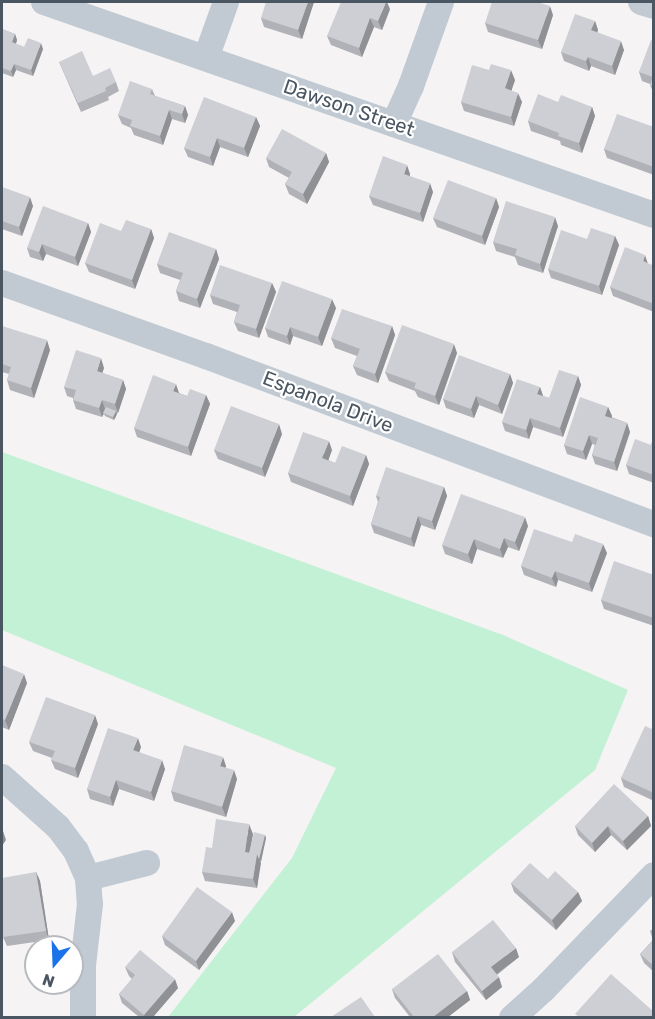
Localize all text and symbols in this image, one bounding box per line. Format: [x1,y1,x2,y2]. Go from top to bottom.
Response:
street label: Dawson Street [280,74,418,142]
street label: Espanola Drive [259,366,397,438]
north arrow [24,935,84,995]
text: N [40,970,57,991]

